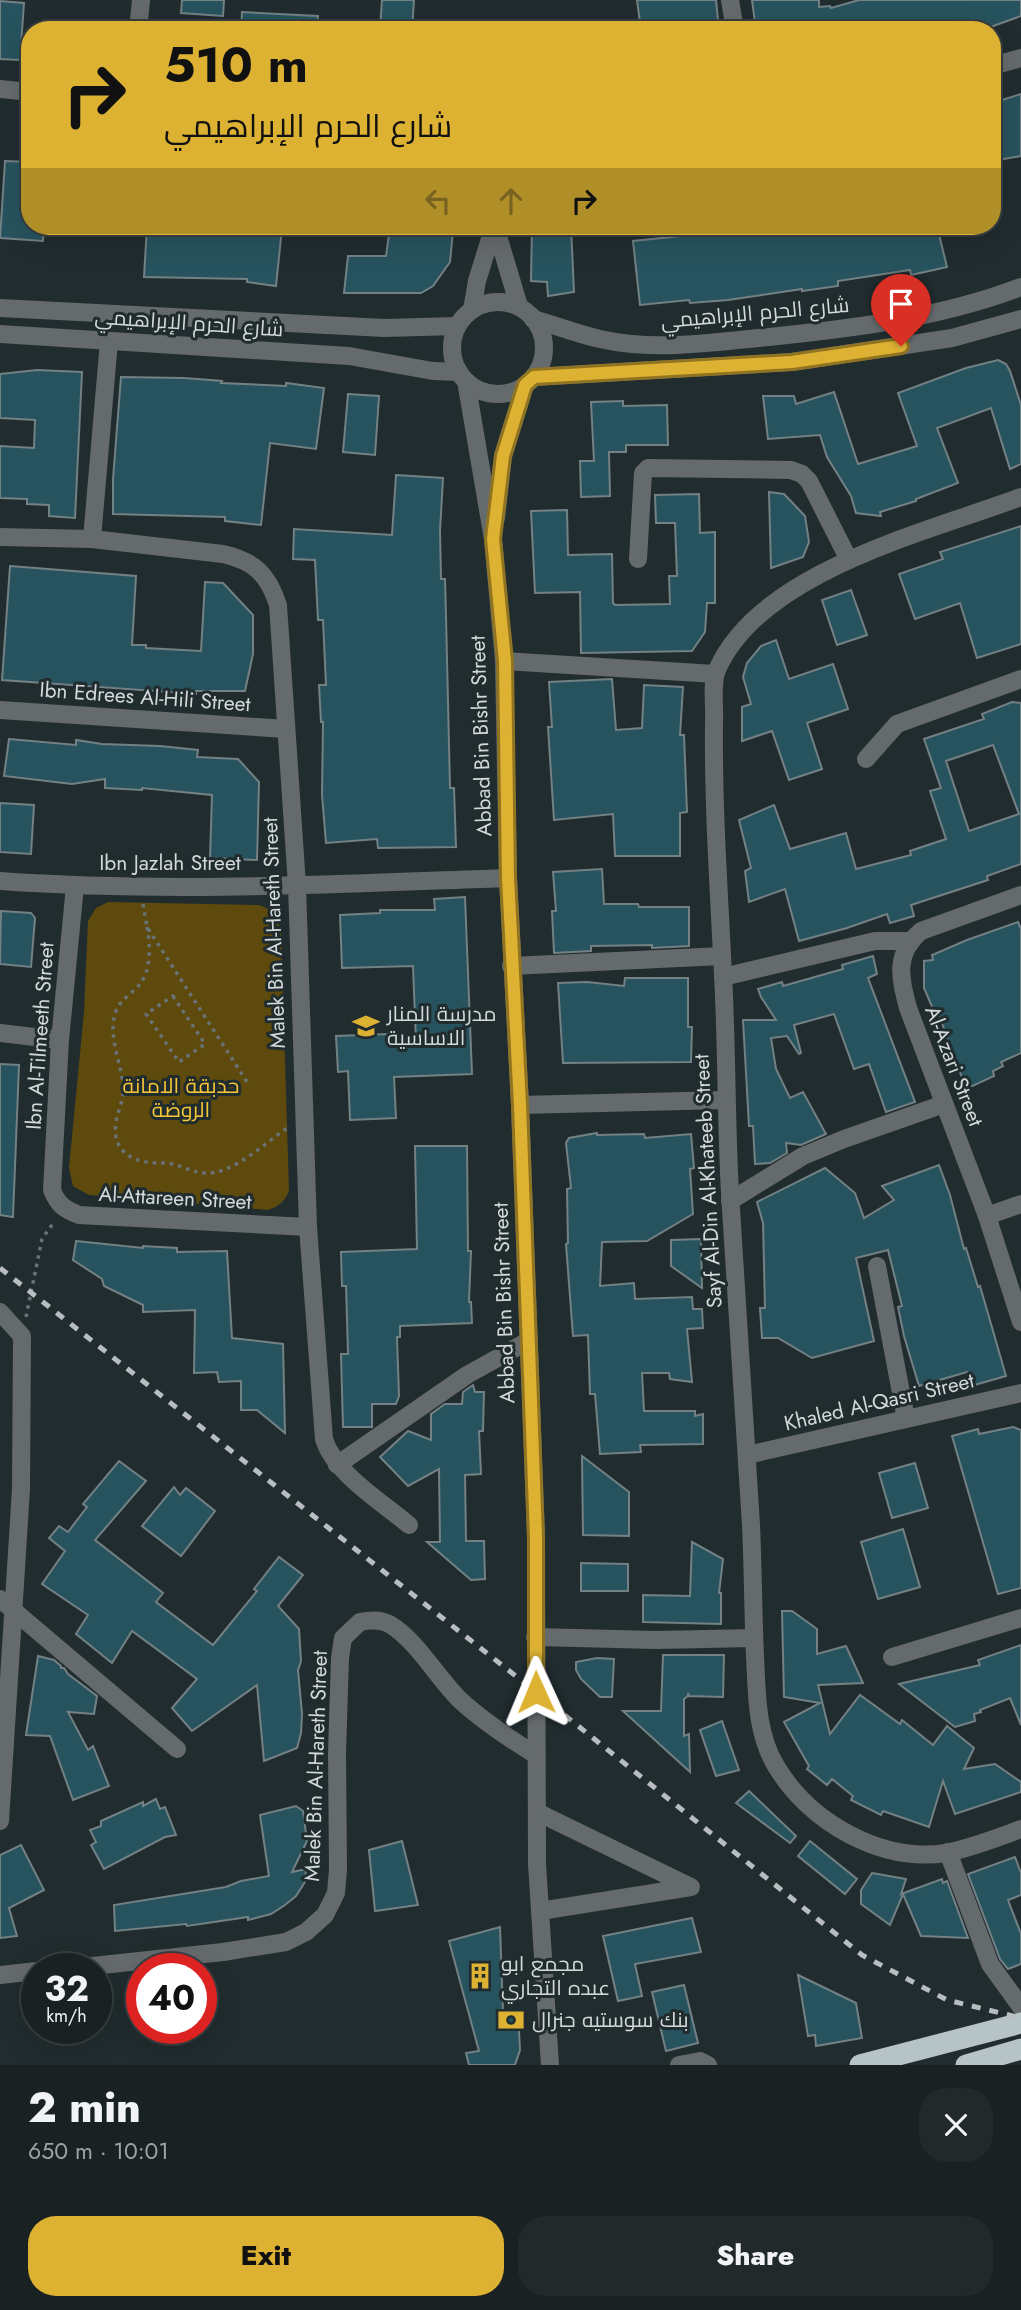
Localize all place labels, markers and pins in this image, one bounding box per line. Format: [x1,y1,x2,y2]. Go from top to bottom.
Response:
pin [871,274,931,346]
place label: مدرسة المنار الاساسية [386,999,497,1053]
school or university icon: مدرسة المنار الاساسية [351,1011,381,1041]
place label: مجمع ابو عبده التجاري [501,1949,610,2004]
building icon: مجمع ابو عبده التجاري [465,1961,495,1991]
bank icon: بنك سوستيه جنرال [496,2005,526,2035]
place label: بنك سوستيه جنرال [532,2005,689,2035]

